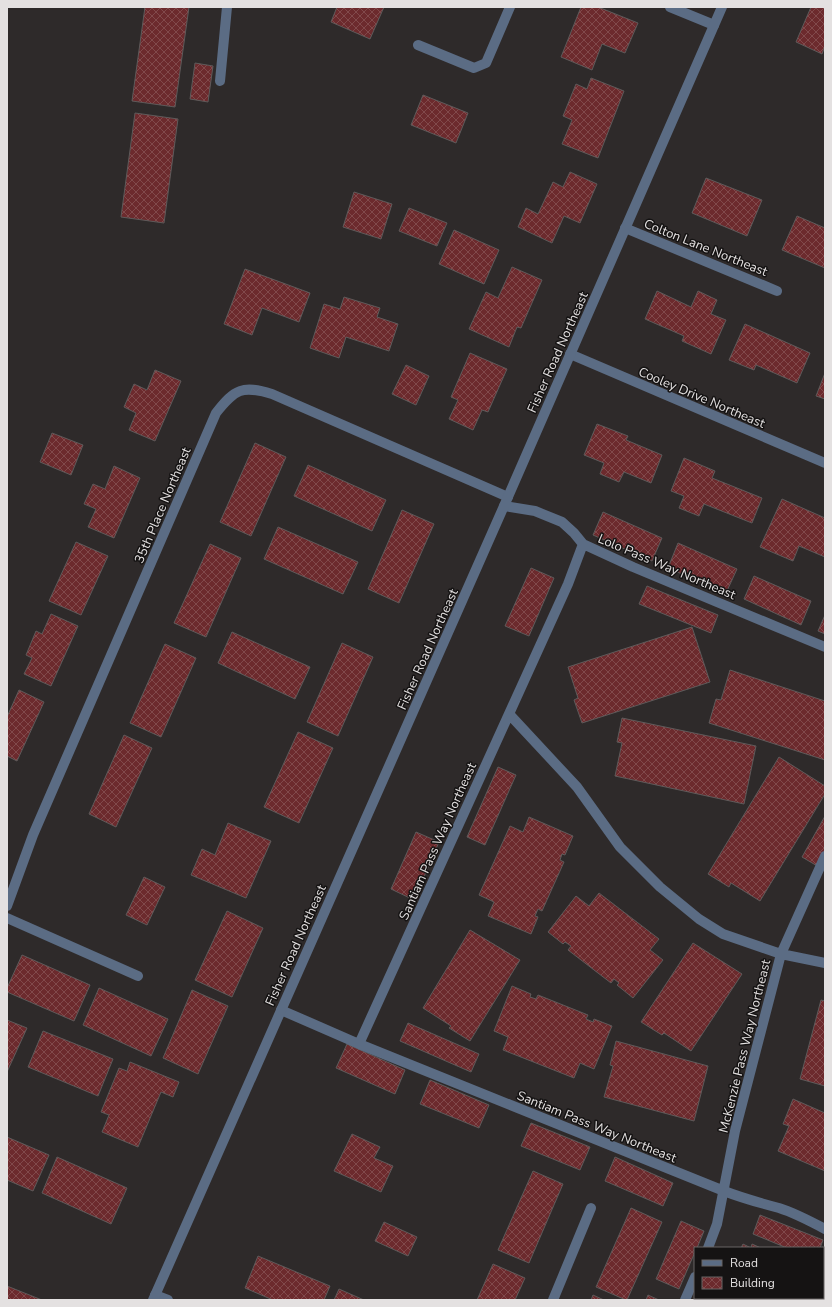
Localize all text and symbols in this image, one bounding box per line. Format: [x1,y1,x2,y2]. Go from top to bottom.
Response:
street label: Colton Lane Northeast [641,215,770,281]
street label: Fisher Road Northeast [523,289,593,416]
street label: Cooley Drive Northeast [636,363,768,433]
street label: 35th Place Northeast [130,444,196,566]
street label: Lolo Pass Way Northeast [595,530,739,604]
street label: Fisher Road Northeast [393,586,463,713]
street label: Santiam Pass Way Northeast [395,759,481,923]
street label: Fisher Road Northeast [261,882,331,1009]
street label: McKenzie Pass Way Northeast [715,957,775,1135]
street label: Santiam Pass Way Northeast [514,1087,679,1167]
legend [694,1247,824,1299]
text: Road [730,1255,758,1271]
text: Building [730,1275,775,1291]

